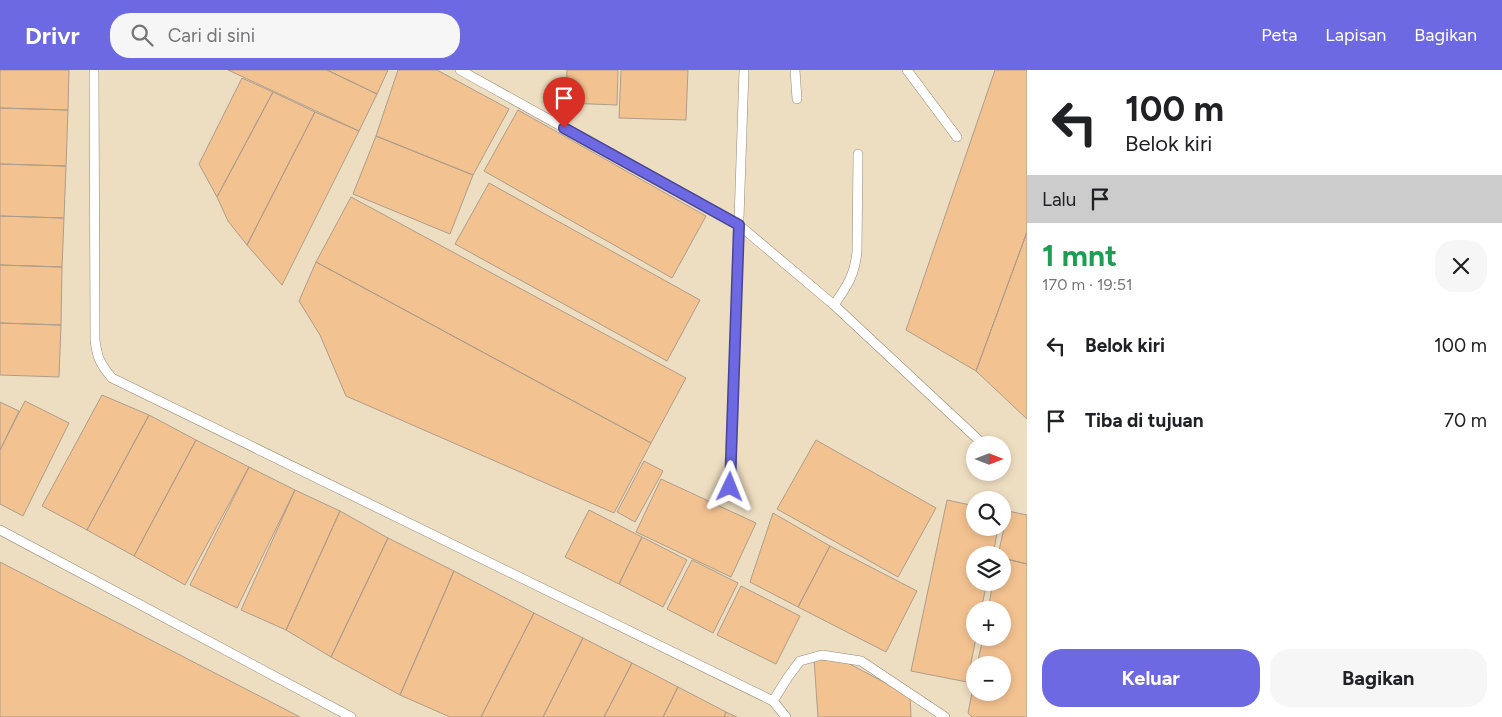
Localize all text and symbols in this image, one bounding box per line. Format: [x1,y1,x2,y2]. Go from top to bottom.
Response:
search box [110,13,460,58]
text: Drivr [25,21,80,50]
icon: search [128,21,156,49]
text: Cari di sini [168,24,255,47]
text: Peta [1261,24,1297,46]
text: Lapisan [1325,24,1386,46]
text: Bagikan [1414,24,1477,46]
pin [543,77,585,128]
icon: arrive [550,84,578,112]
text: 100 m [1125,88,1224,130]
icon: left [1042,90,1107,155]
text: Belok kiri [1125,130,1212,157]
icon: arrive [1086,185,1114,213]
text: Lalu [1042,188,1076,211]
text: 1 mnt [1042,237,1117,274]
button: close [1435,240,1487,292]
text: 170 m · 19:51 [1042,275,1133,294]
icon: left [1042,332,1070,360]
text: Belok kiri [1085,334,1165,357]
text: 100 m [1434,334,1487,357]
icon: arrive [1042,407,1070,435]
text: Tiba di tujuan [1085,409,1204,432]
text: 70 m [1444,409,1487,432]
north arrow [966,436,1011,481]
map controls [966,436,1011,701]
position arrow [703,460,755,512]
button: search [966,491,1011,536]
button: layers [966,546,1011,591]
button: + [966,601,1011,646]
button: Keluar [1042,649,1260,707]
button: Bagikan [1270,649,1487,707]
button: − [966,656,1011,701]

